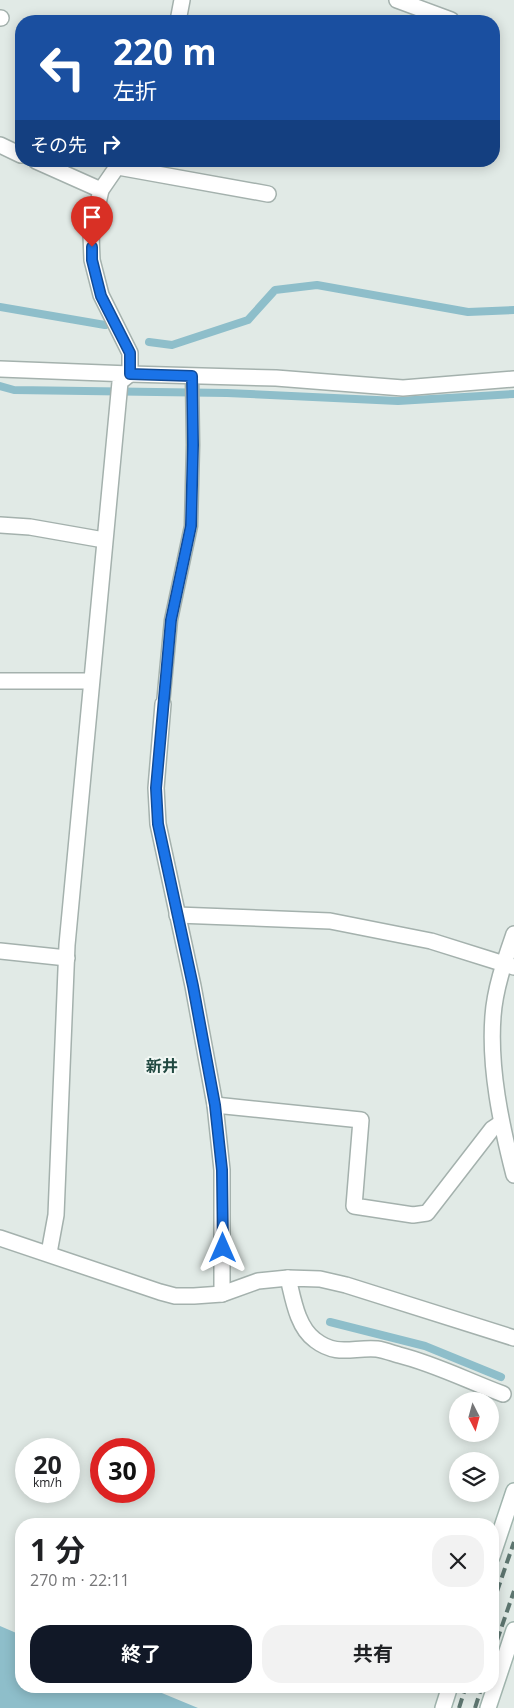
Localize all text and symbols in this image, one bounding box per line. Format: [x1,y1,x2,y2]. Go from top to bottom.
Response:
text: 220 m [113,28,217,75]
icon: left [30,35,95,100]
text: 左折 [113,75,157,105]
icon: right [97,130,125,158]
text: その先 [30,132,87,158]
pin [71,196,113,247]
icon: arrive [78,203,106,231]
district label: 新井 [146,1055,178,1077]
position arrow [196,1221,248,1273]
north arrow [449,1392,499,1442]
map controls [449,1392,499,1502]
speed limit sign: 30 [90,1438,155,1503]
text: 20 [33,1447,62,1481]
button: layers [449,1452,499,1502]
text: km/h [33,1474,62,1491]
text: 1 分 [30,1529,85,1570]
button: close [432,1535,484,1587]
text: 270 m · 22:11 [30,1569,130,1591]
button: 終了 [30,1625,252,1683]
button: 共有 [262,1625,484,1683]

